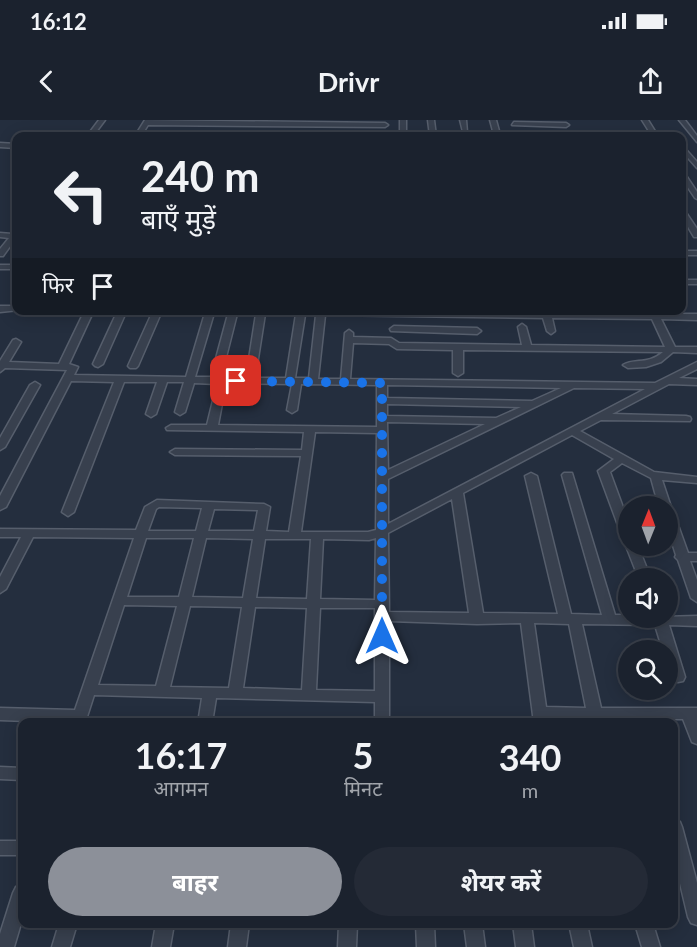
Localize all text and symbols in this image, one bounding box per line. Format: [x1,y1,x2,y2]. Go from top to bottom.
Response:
text: 16:12 [30,8,87,35]
icon: back [30,65,63,98]
text: Drivr [318,65,379,98]
icon: share [634,65,667,98]
text: 240 m [141,151,259,201]
icon: left [42,156,120,234]
text: बाएँ मुड़ें [141,202,216,235]
icon: arrive [86,270,119,303]
text: फिर [42,271,74,298]
pin [210,355,261,406]
icon: arrive [219,364,252,397]
north arrow [618,496,678,556]
map controls [618,496,678,700]
button: sound [618,568,678,628]
position arrow [350,604,414,668]
button: search [618,640,678,700]
text: 16:17 [135,733,227,777]
text: 5 [353,733,374,777]
text: 340 [499,735,561,779]
text: आगमन [154,776,208,800]
text: मिनट [344,776,382,800]
text: m [522,778,538,802]
button: बाहर [48,847,342,916]
button: शेयर करें [354,847,648,916]

